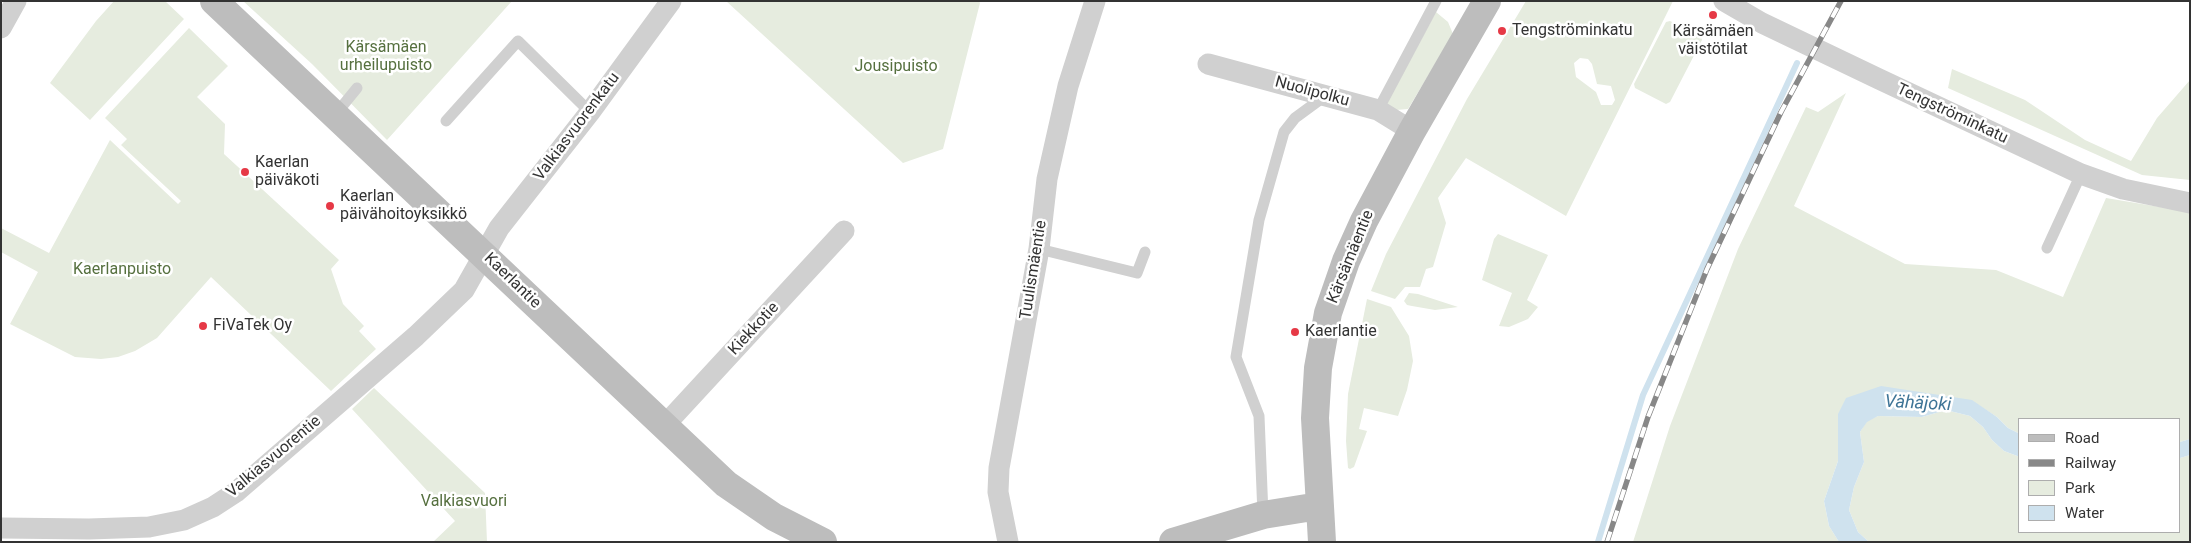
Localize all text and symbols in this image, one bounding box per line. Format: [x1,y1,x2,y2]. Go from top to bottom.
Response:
marker: Kärsämäen väistötilat [1707,9,1719,21]
place label: Tengströminkatu [1512,21,1633,41]
place label: Kärsämäen väistötilat [1672,22,1754,60]
marker: Tengströminkatu [1496,25,1508,37]
park label: Kärsämäen urheilupuisto [340,38,432,76]
park label: Jousipuisto [854,57,938,77]
street label: Valkiasvuorenkatu [530,69,624,185]
street label: Nuolipolku [1273,73,1351,111]
street label: Tengströminkatu [1893,80,2011,148]
place label: Kaerlan päiväkoti [255,153,319,191]
marker: Kaerlan päiväkoti [239,166,251,178]
place label: Kaerlan päivähoitoyksikkö [340,187,467,225]
marker: Kaerlan päivähoitoyksikkö [324,200,336,212]
street label: Kärsämäentie [1324,208,1378,306]
street label: Tuulismäentie [1017,219,1051,321]
street label: Kaerlantie [480,249,544,313]
park label: Kaerlanpuisto [73,260,171,280]
street label: Kiekkotie [725,299,783,359]
place label: FiVaTek Oy [213,316,292,336]
marker: FiVaTek Oy [197,320,209,332]
place label: Kaerlantie [1305,322,1377,342]
marker: Kaerlantie [1289,326,1301,338]
water label: Vähäjoki [1884,391,1952,417]
street label: Valkiasvuorentie [223,412,325,502]
legend [2018,418,2181,533]
text: Road [2065,429,2099,447]
text: Railway [2065,454,2116,472]
text: Park [2065,479,2095,497]
park label: Valkiasvuori [421,492,507,512]
text: Water [2065,504,2104,522]

